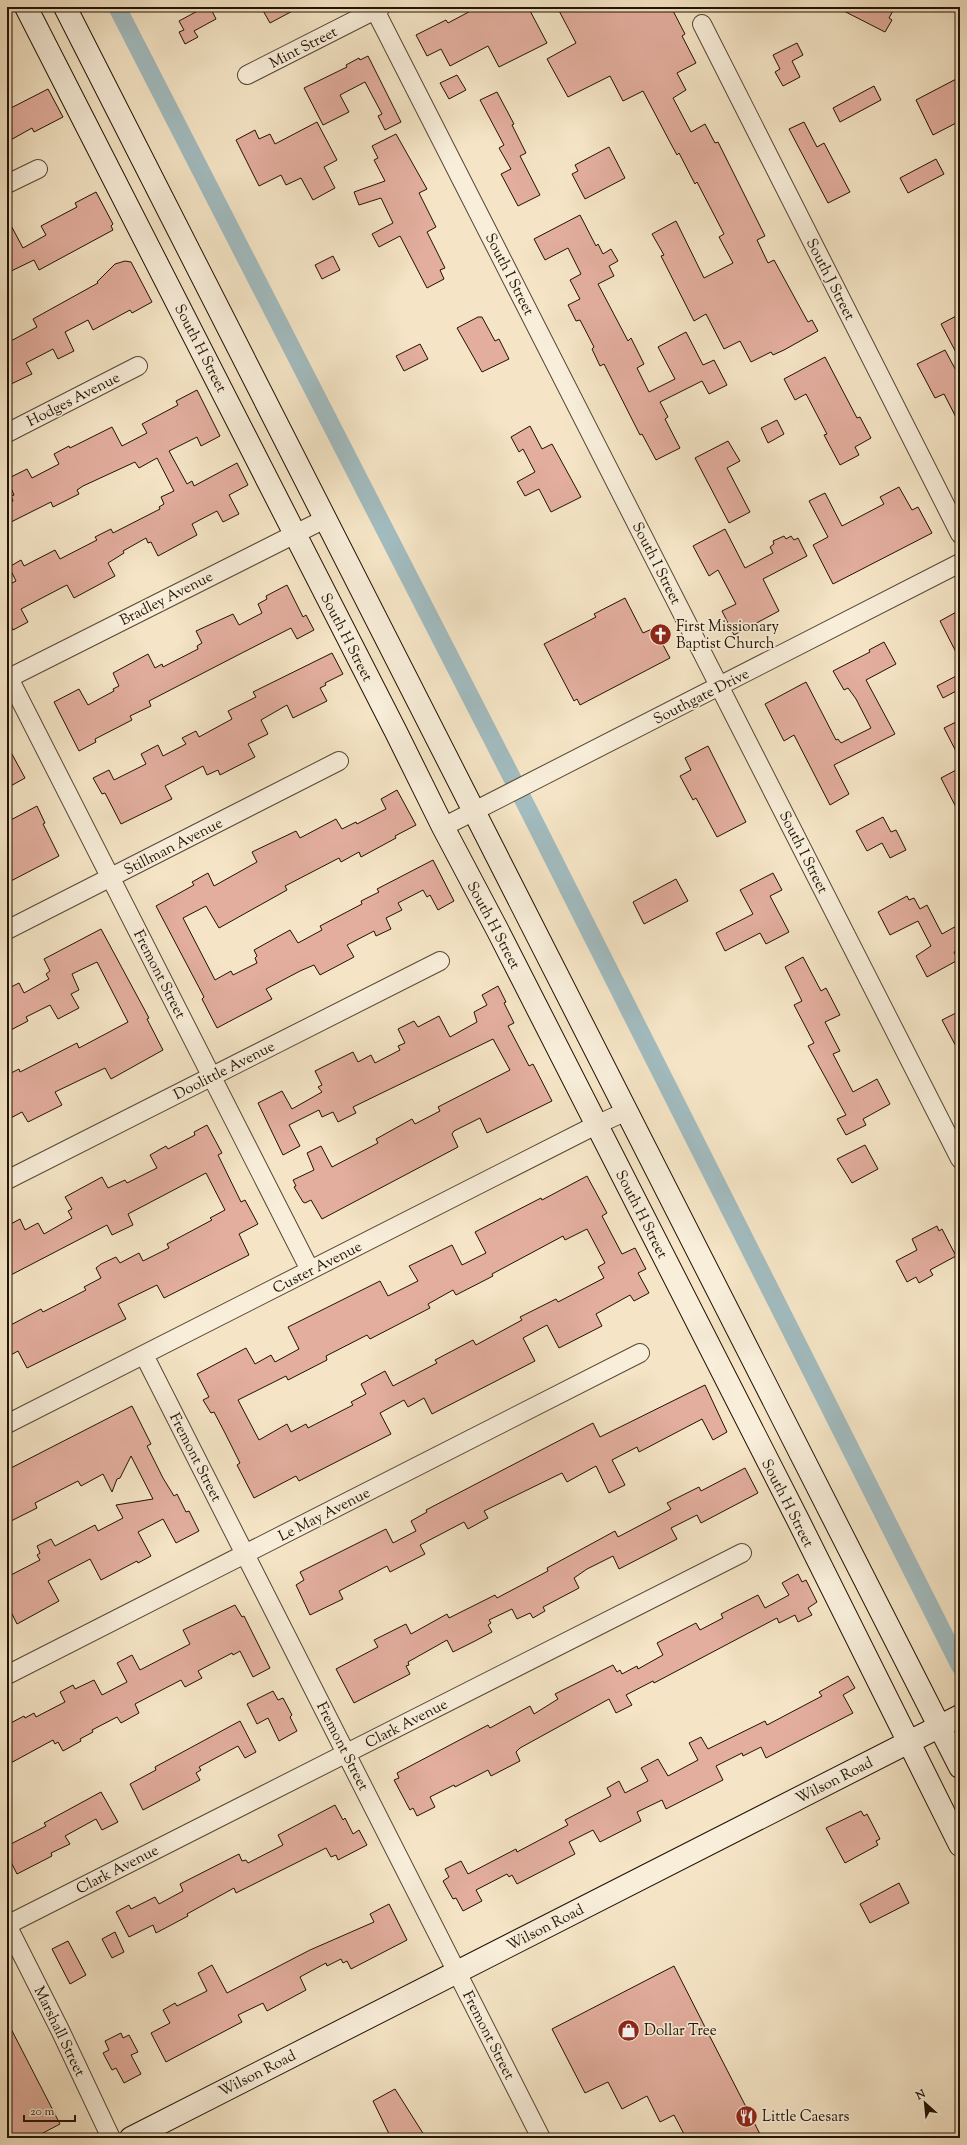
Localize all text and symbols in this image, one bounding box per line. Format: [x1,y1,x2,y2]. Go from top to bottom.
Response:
street label: Mint Street [266,22,341,74]
street label: South I Street [479,230,538,319]
street label: South J Street [800,235,859,324]
street label: South H Street [168,301,231,397]
street label: Hodges Avenue [24,368,124,433]
street label: South I Street [626,519,685,608]
street label: Bradley Avenue [117,567,217,632]
street label: South H Street [314,590,377,686]
place label: First Missionary Baptist Church [676,617,780,655]
church icon: First Missionary Baptist Church [647,622,673,648]
street label: Southgate Drive [650,664,753,731]
street label: South I Street [773,808,832,897]
street label: Stillman Avenue [121,813,227,881]
street label: South H Street [461,878,525,973]
street label: Fremont Street [127,927,190,1023]
street label: Doolittle Avenue [170,1037,279,1106]
street label: South H Street [609,1167,672,1263]
street label: Custer Avenue [269,1237,366,1300]
street label: Fremont Street [163,1410,226,1506]
street label: South H Street [755,1456,818,1552]
street label: Le May Avenue [275,1483,374,1548]
street label: Clark Avenue [362,1695,452,1754]
street label: Fremont Street [310,1699,373,1795]
street label: Wilson Road [792,1753,877,1810]
street label: Clark Avenue [73,1841,163,1900]
street label: Wilson Road [503,1900,588,1957]
street label: Marshall Street [28,1983,90,2080]
street label: Fremont Street [456,1988,519,2084]
shop icon: Dollar Tree [616,2017,642,2043]
place label: Dollar Tree [644,2021,717,2042]
street label: Wilson Road [215,2046,300,2103]
north arrow [905,2083,945,2123]
text: N [912,2086,929,2105]
scale bar [24,2097,75,2123]
text: 20 m [30,2103,55,2121]
restaurant icon: Little Caesars [733,2103,759,2129]
place label: Little Caesars [762,2107,850,2128]

